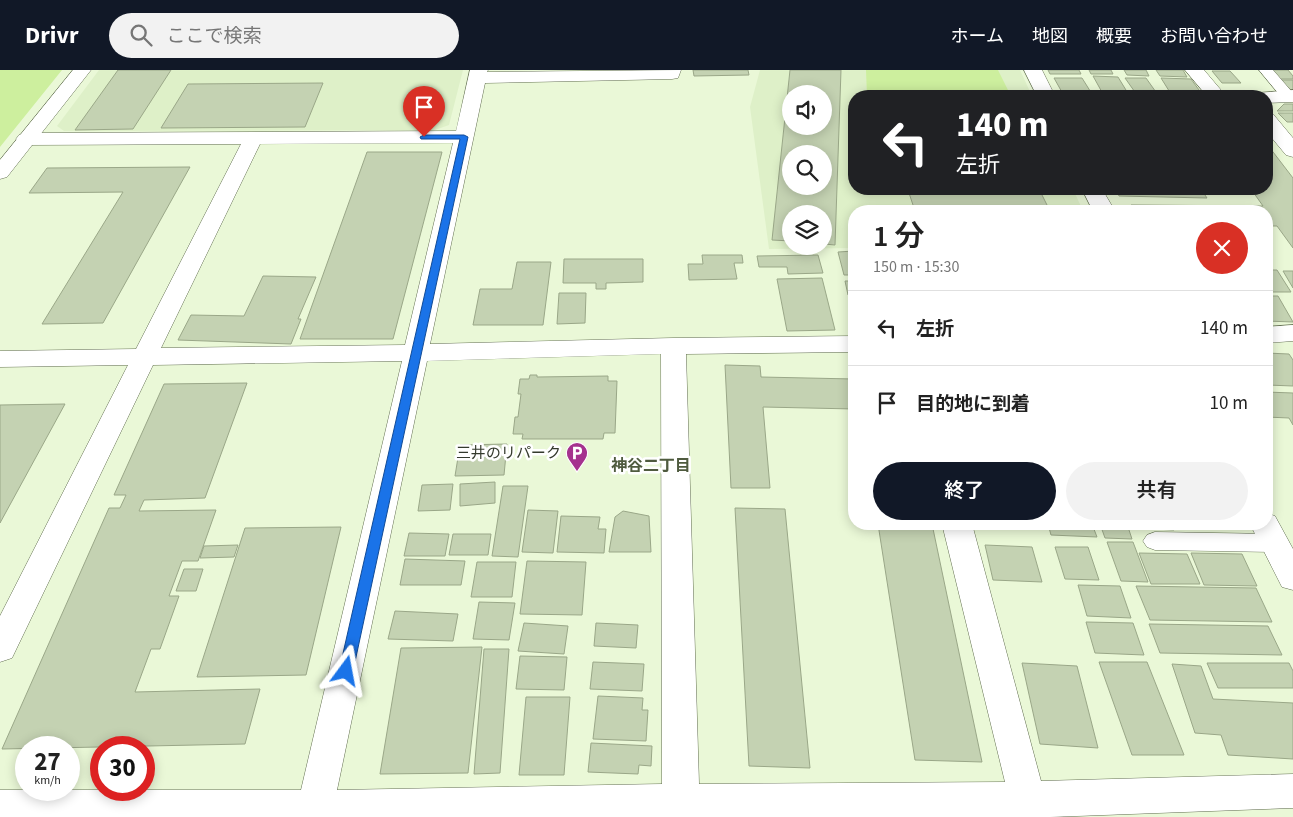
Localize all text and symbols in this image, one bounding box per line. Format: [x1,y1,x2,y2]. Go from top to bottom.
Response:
search box [109,13,459,58]
text: Drivr [25,18,79,53]
icon: search [127,21,155,49]
text: ここで検索 [167,23,262,50]
text: ホーム [951,24,1004,49]
text: 地図 [1032,24,1068,49]
text: 概要 [1096,24,1132,49]
text: お問い合わせ [1160,24,1268,49]
map controls [782,85,832,255]
button: sound [782,85,832,135]
pin [403,86,445,137]
icon: arrive [410,93,438,121]
text: 140 m [956,100,1048,150]
icon: left [873,110,938,175]
button: search [782,145,832,195]
text: 左折 [956,149,1000,181]
button: layers [782,205,832,255]
text: 1 分 [873,215,924,258]
button: close [1196,222,1248,274]
text: 150 m · 15:30 [873,256,960,278]
icon: left [873,314,901,342]
text: 140 m [1200,315,1248,342]
text: 左折 [916,316,954,343]
icon: arrive [873,389,901,417]
text: 10 m [1210,390,1248,417]
text: 目的地に到着 [916,391,1030,418]
parking icon: 三井のリパーク [565,441,589,472]
place label: 三井のリパーク [456,443,561,464]
district label: 神谷二丁目 [611,455,691,477]
button: 終了 [873,462,1056,520]
button: 共有 [1066,462,1248,520]
position arrow [319,644,371,696]
speed limit sign: 30 [90,736,155,801]
text: 27 [34,744,61,780]
text: km/h [34,772,61,789]

